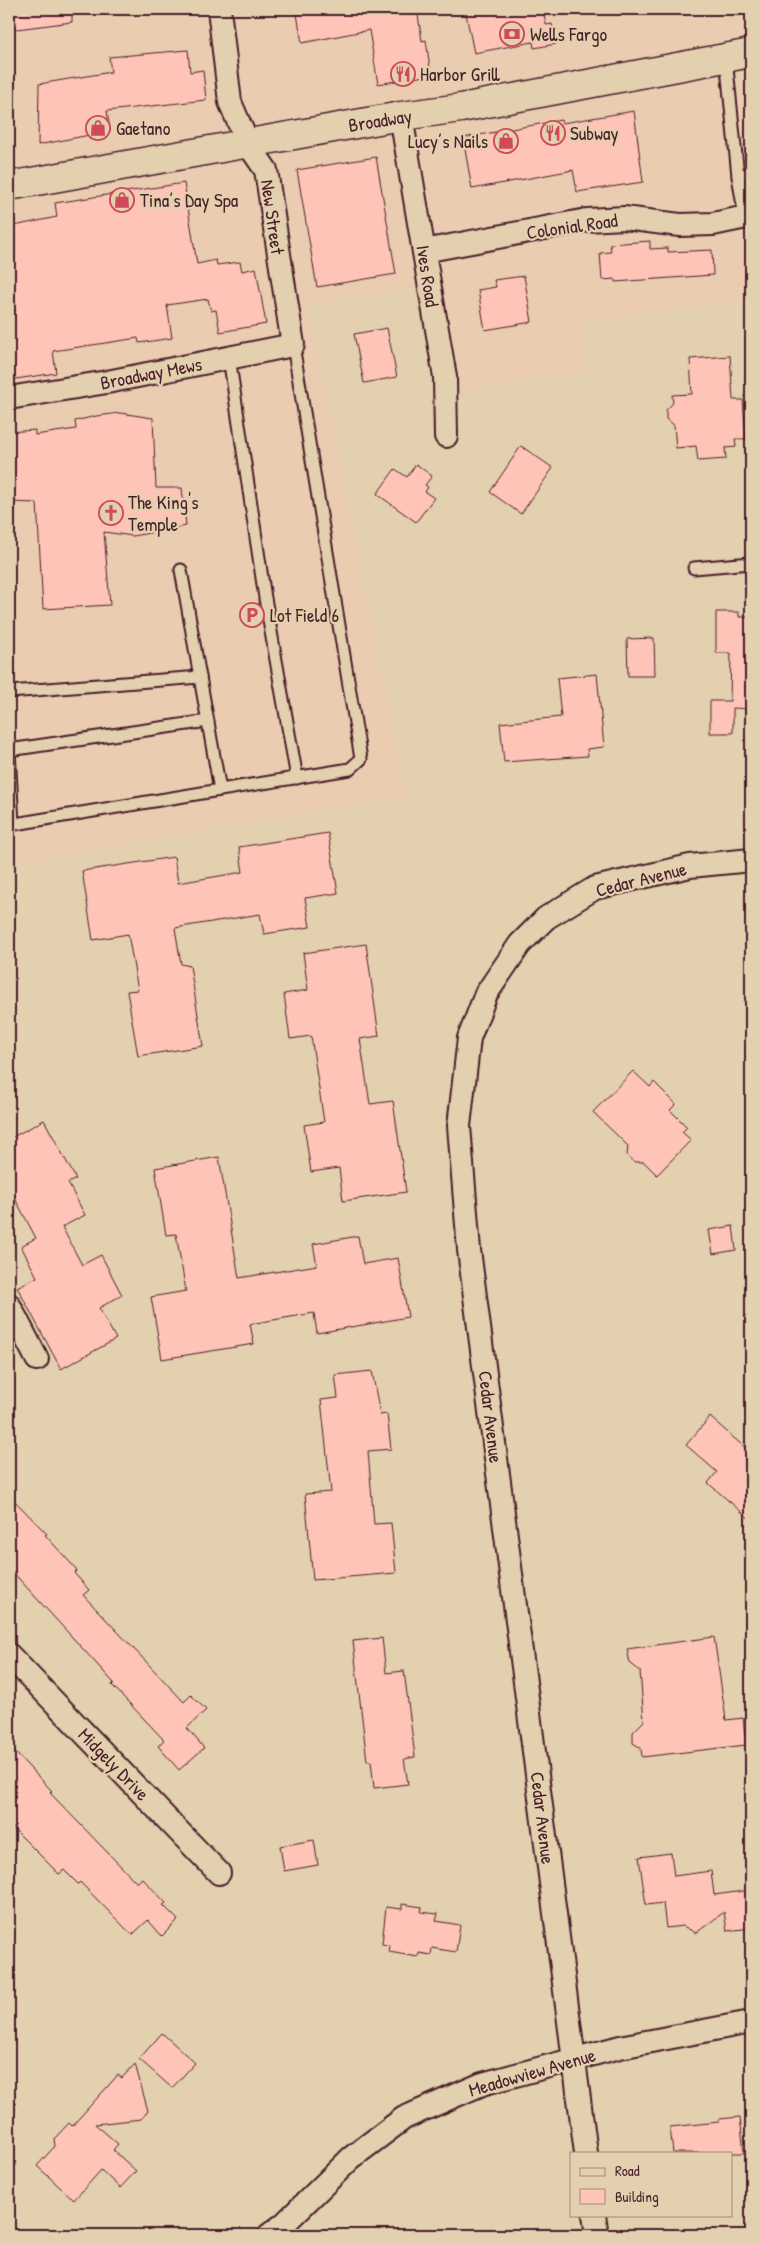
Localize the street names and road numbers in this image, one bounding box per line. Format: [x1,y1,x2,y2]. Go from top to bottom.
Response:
street label: Broadway [346,102,414,138]
street label: New Street [255,178,291,256]
street label: Colonial Road [525,207,620,245]
street label: Ives Road [410,243,446,309]
street label: Broadway Mews [98,350,204,396]
street label: Cedar Avenue [593,855,690,903]
street label: Cedar Avenue [472,1369,510,1465]
street label: Midgely Drive [73,1722,156,1807]
street label: Cedar Avenue [524,1770,562,1866]
street label: Meadowview Avenue [465,2041,599,2103]

